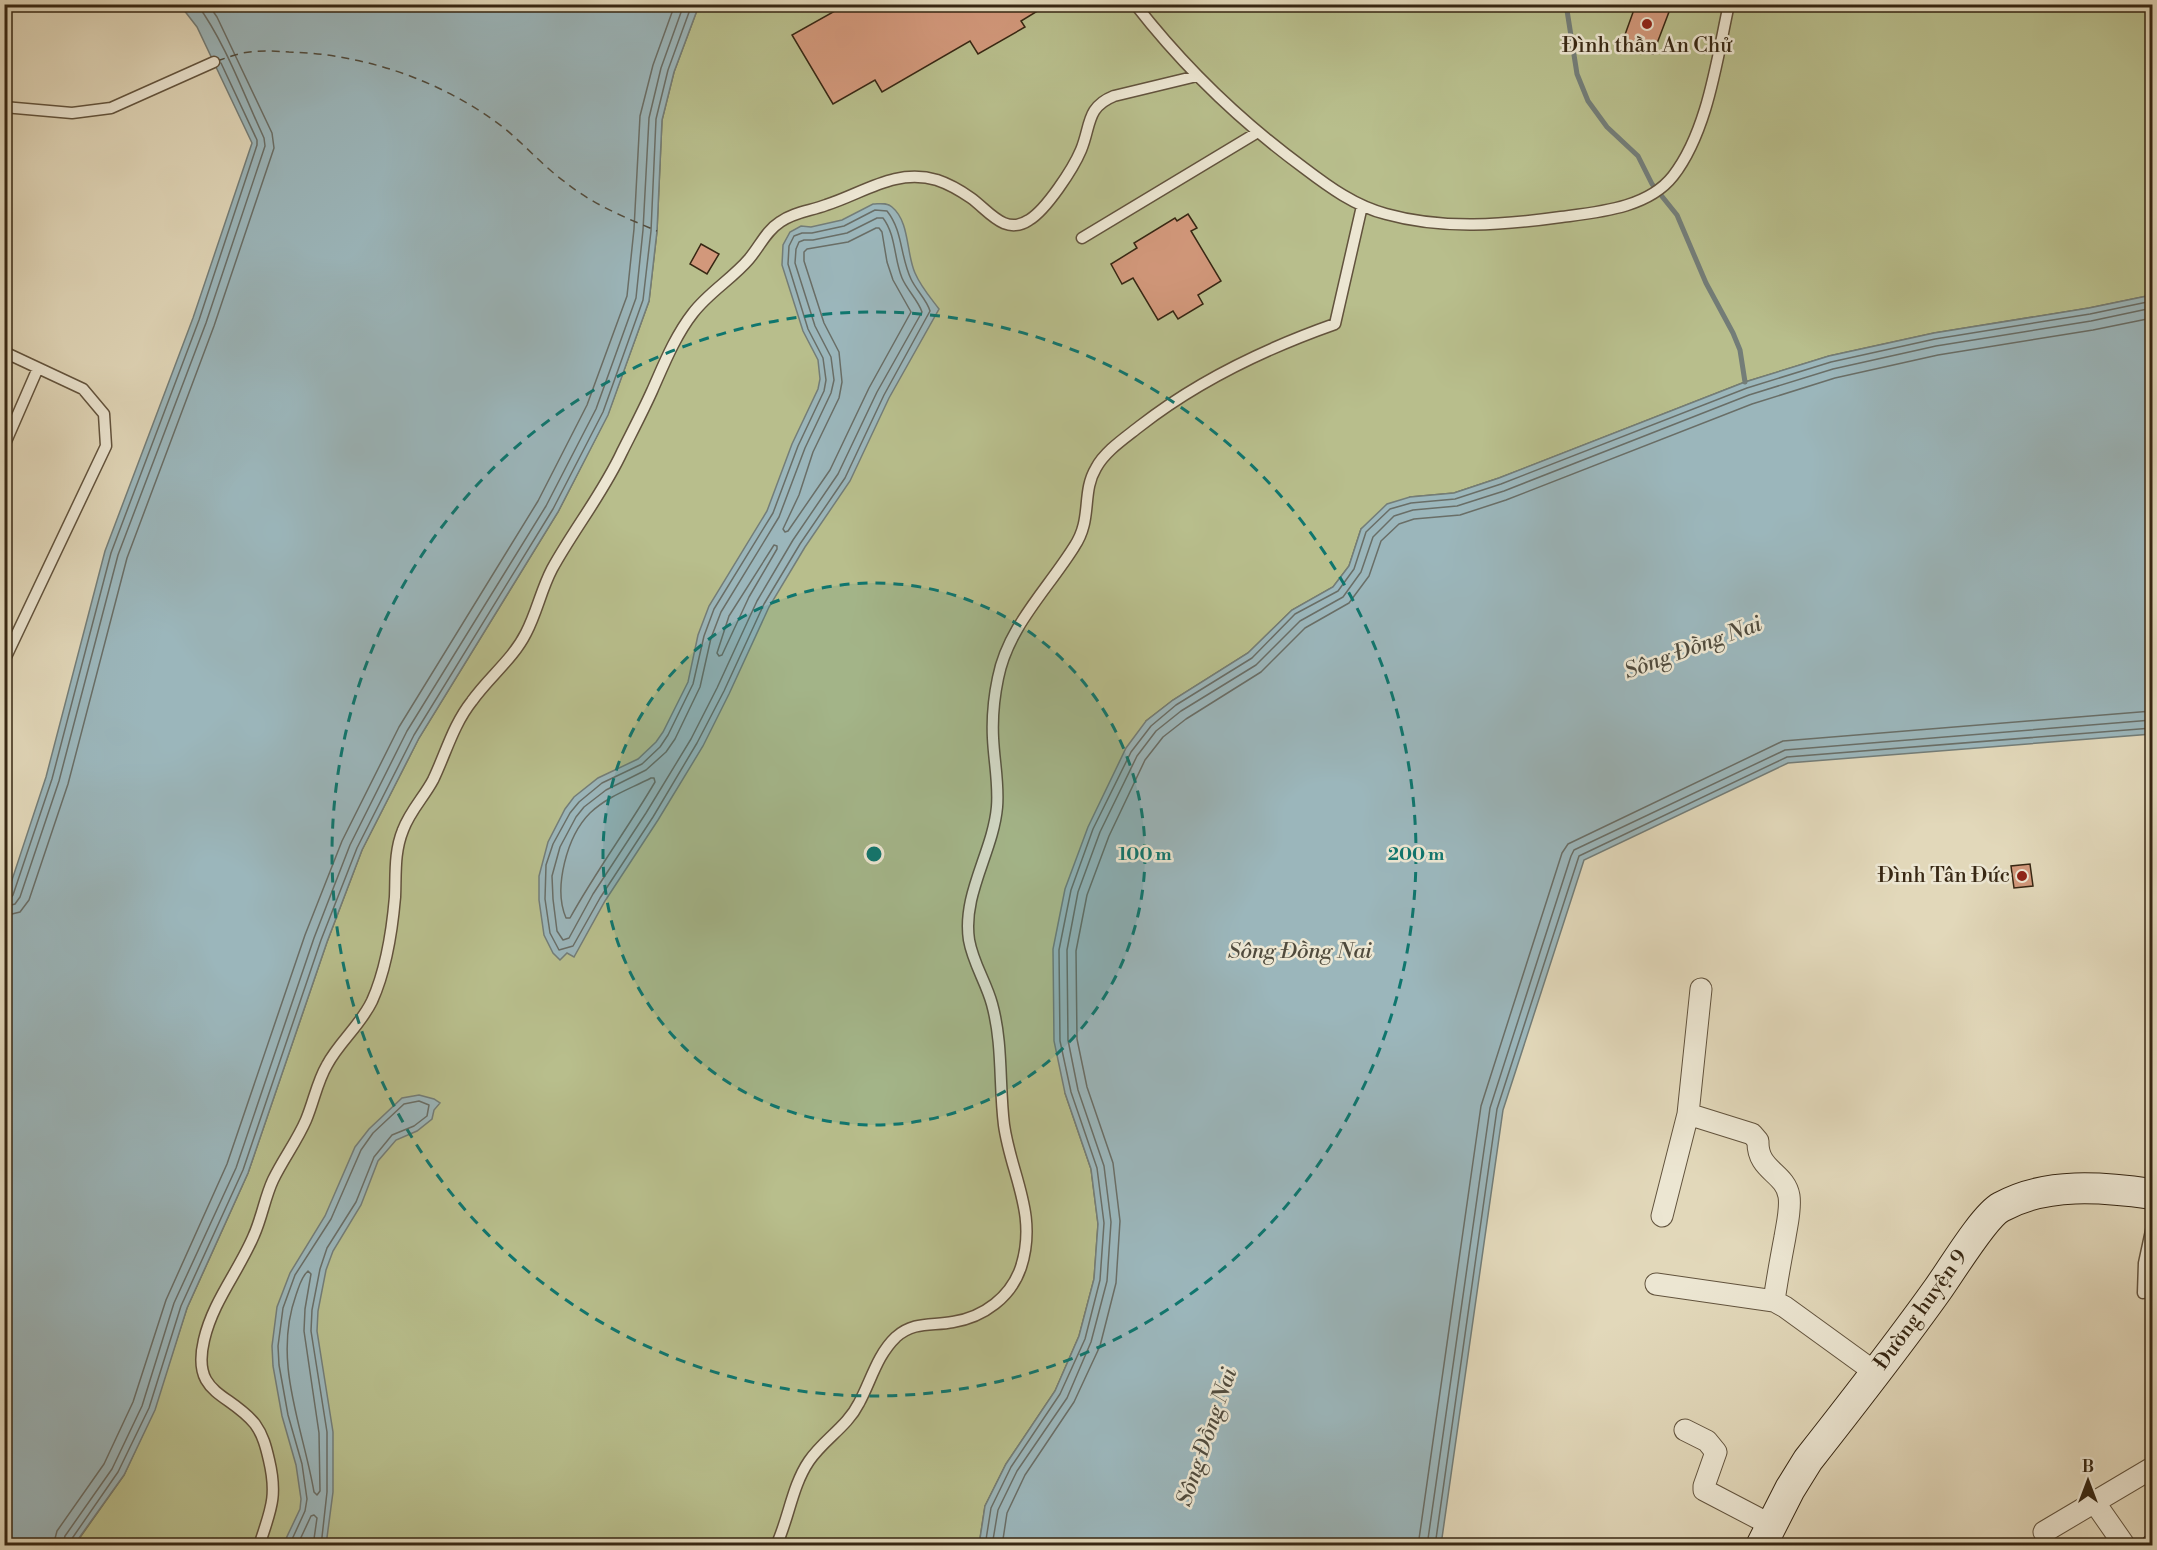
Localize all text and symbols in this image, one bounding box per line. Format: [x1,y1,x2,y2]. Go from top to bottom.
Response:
marker: Đình thần An Chử [1640,17,1654,31]
place label: Đình thần An Chử [1562,33,1733,59]
water label: Sông Đồng Nai [1621,611,1766,685]
text: 100 m [1118,843,1172,866]
text: 200 m [1388,843,1445,866]
centre of rings [864,844,884,864]
place label: Đình Tân Đức [1877,863,2010,889]
marker: Đình Tân Đức [2015,869,2029,883]
water label: Sông Đồng Nai [1228,938,1372,965]
street label: Đường huyện 9 [1869,1245,1973,1375]
water label: Sông Đồng Nai [1171,1364,1243,1510]
north arrow [2058,1451,2118,1511]
text: B [2082,1457,2094,1477]

